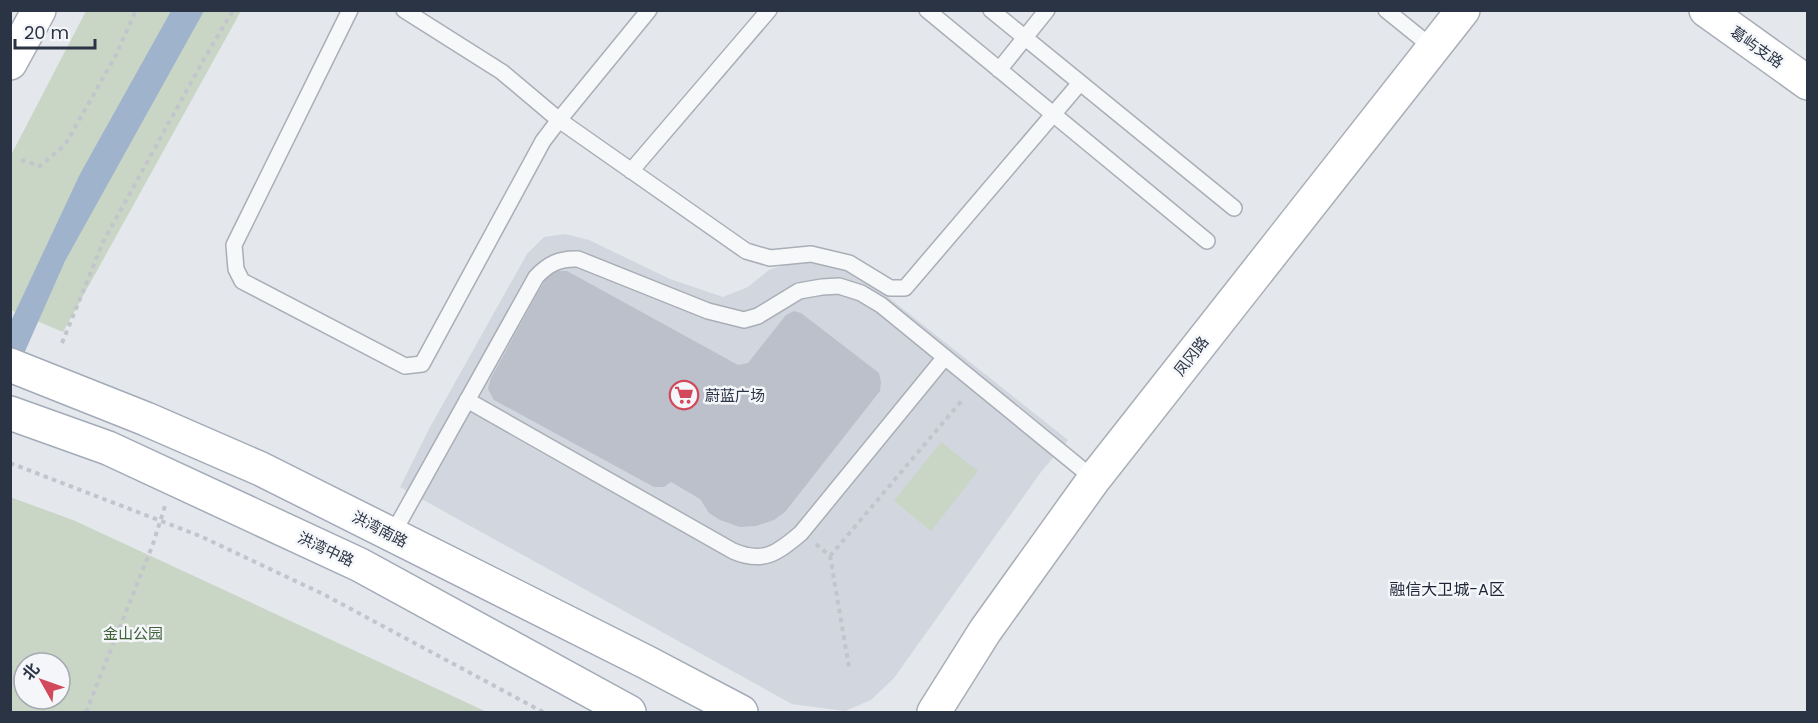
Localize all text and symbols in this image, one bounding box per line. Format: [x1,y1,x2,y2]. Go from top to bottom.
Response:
scale bar [15,12,94,50]
text: 20 m [24,20,69,45]
street label: 葛屿支路 [1726,21,1788,73]
street label: 凤冈路 [1169,332,1213,380]
supermarket icon: 蔚蓝广场 [668,379,700,411]
place label: 蔚蓝广场 [705,385,765,406]
street label: 洪湾南路 [348,506,412,552]
street label: 洪湾中路 [294,527,358,571]
district label: 融信大卫城-A区 [1389,578,1505,601]
park label: 金山公园 [103,623,163,644]
north arrow [12,651,72,711]
text: 北 [17,658,45,685]

